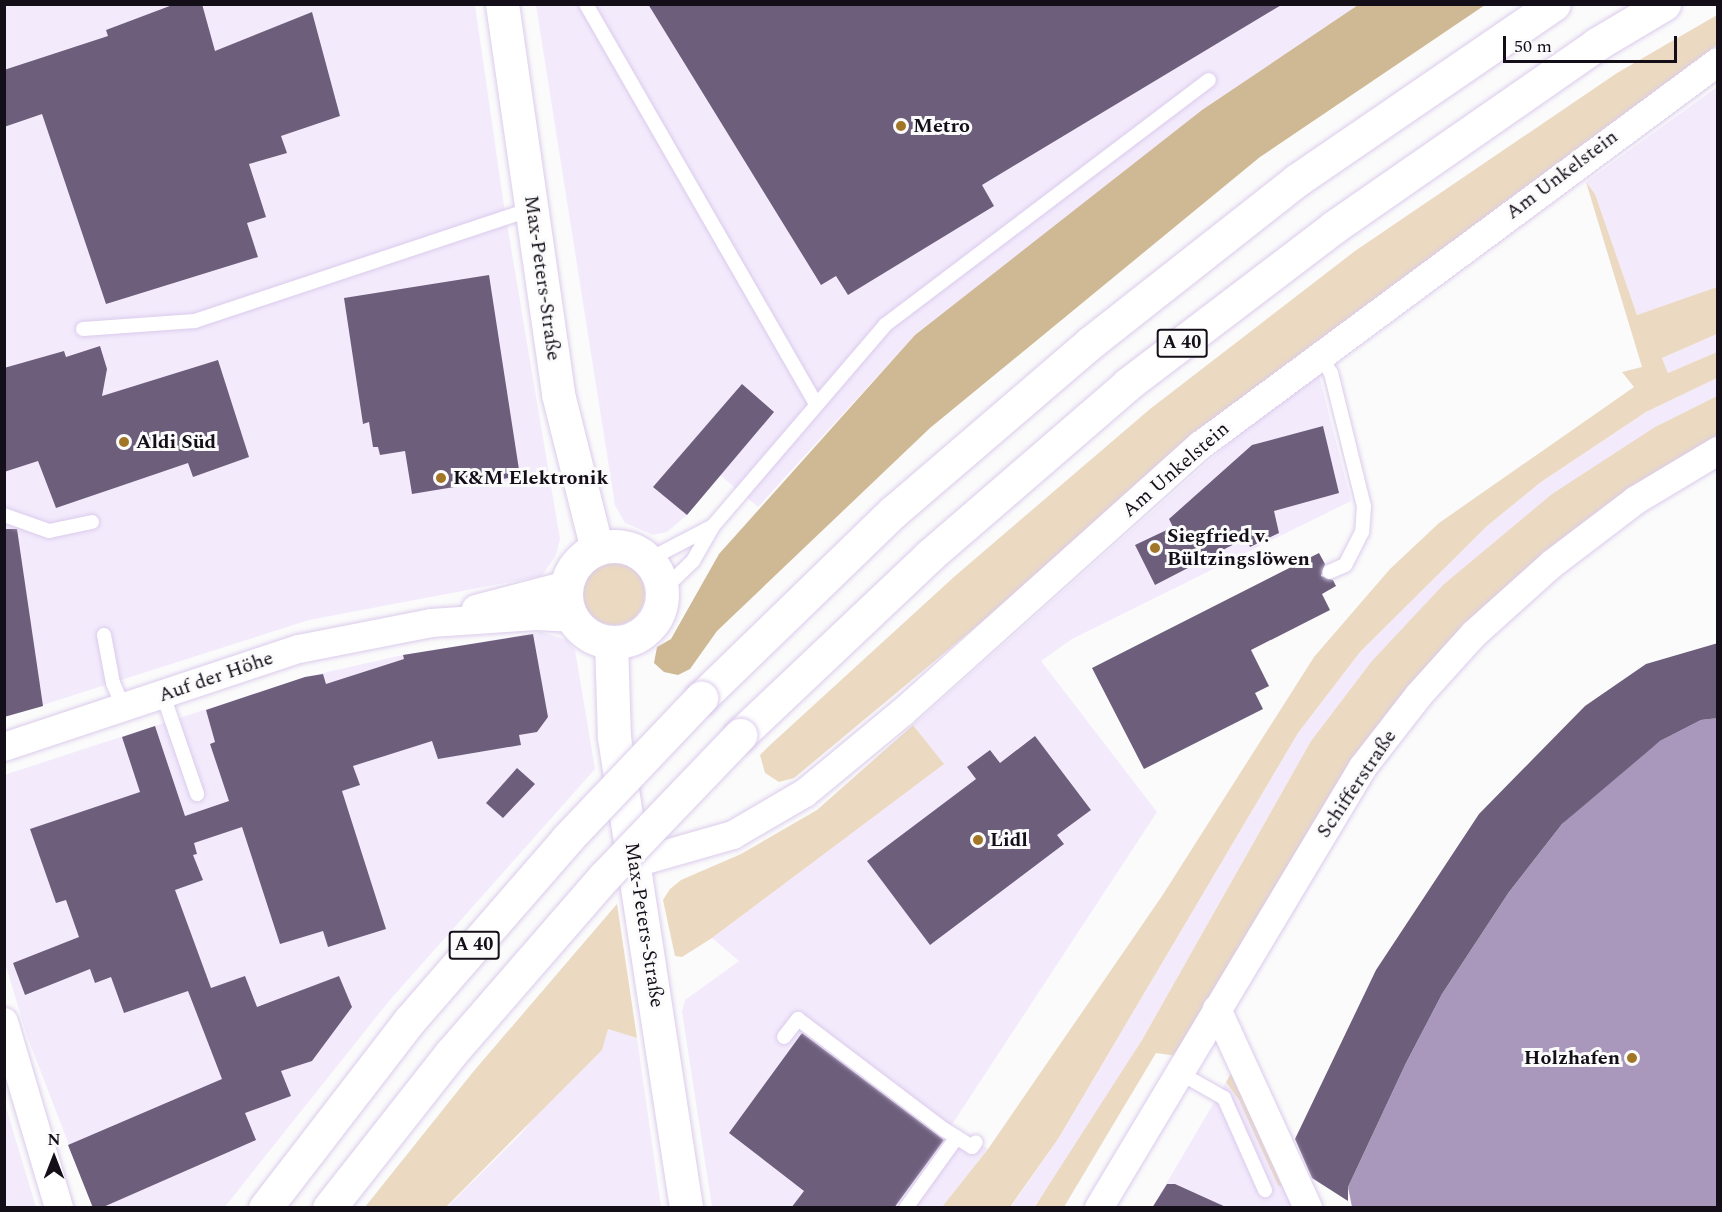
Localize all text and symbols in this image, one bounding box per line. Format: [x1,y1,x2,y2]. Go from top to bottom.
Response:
scale bar [1506,24,1680,62]
text: 50 m [1514,33,1552,60]
place label: Metro [913,114,970,138]
marker: Metro [894,119,908,133]
street label: Am Unkelstein [1501,125,1623,225]
street label: Max-Peters-Straße [519,194,565,362]
road number: A 40 [1156,328,1208,358]
street label: Am Unkelstein [1118,417,1234,523]
place label: Aldi Süd [136,430,216,454]
marker: Aldi Süd [117,435,131,449]
place label: K&M Elektronik [453,466,609,490]
marker: K&M Elektronik [434,471,448,485]
place label: Siegfried v. Bültzingslöwen [1167,524,1310,571]
marker: Siegfried v. Bültzingslöwen [1148,541,1162,555]
street label: Auf der Höhe [155,646,277,708]
street label: Schifferstraße [1312,725,1402,843]
place label: Lidl [990,828,1028,852]
marker: Lidl [971,833,985,847]
street label: Max-Peters-Straße [619,841,669,1009]
road number: A 40 [448,930,500,960]
place label: Holzhafen [1524,1046,1620,1070]
marker: Holzhafen [1625,1051,1639,1065]
north arrow [24,1128,84,1188]
text: N [47,1128,61,1152]

